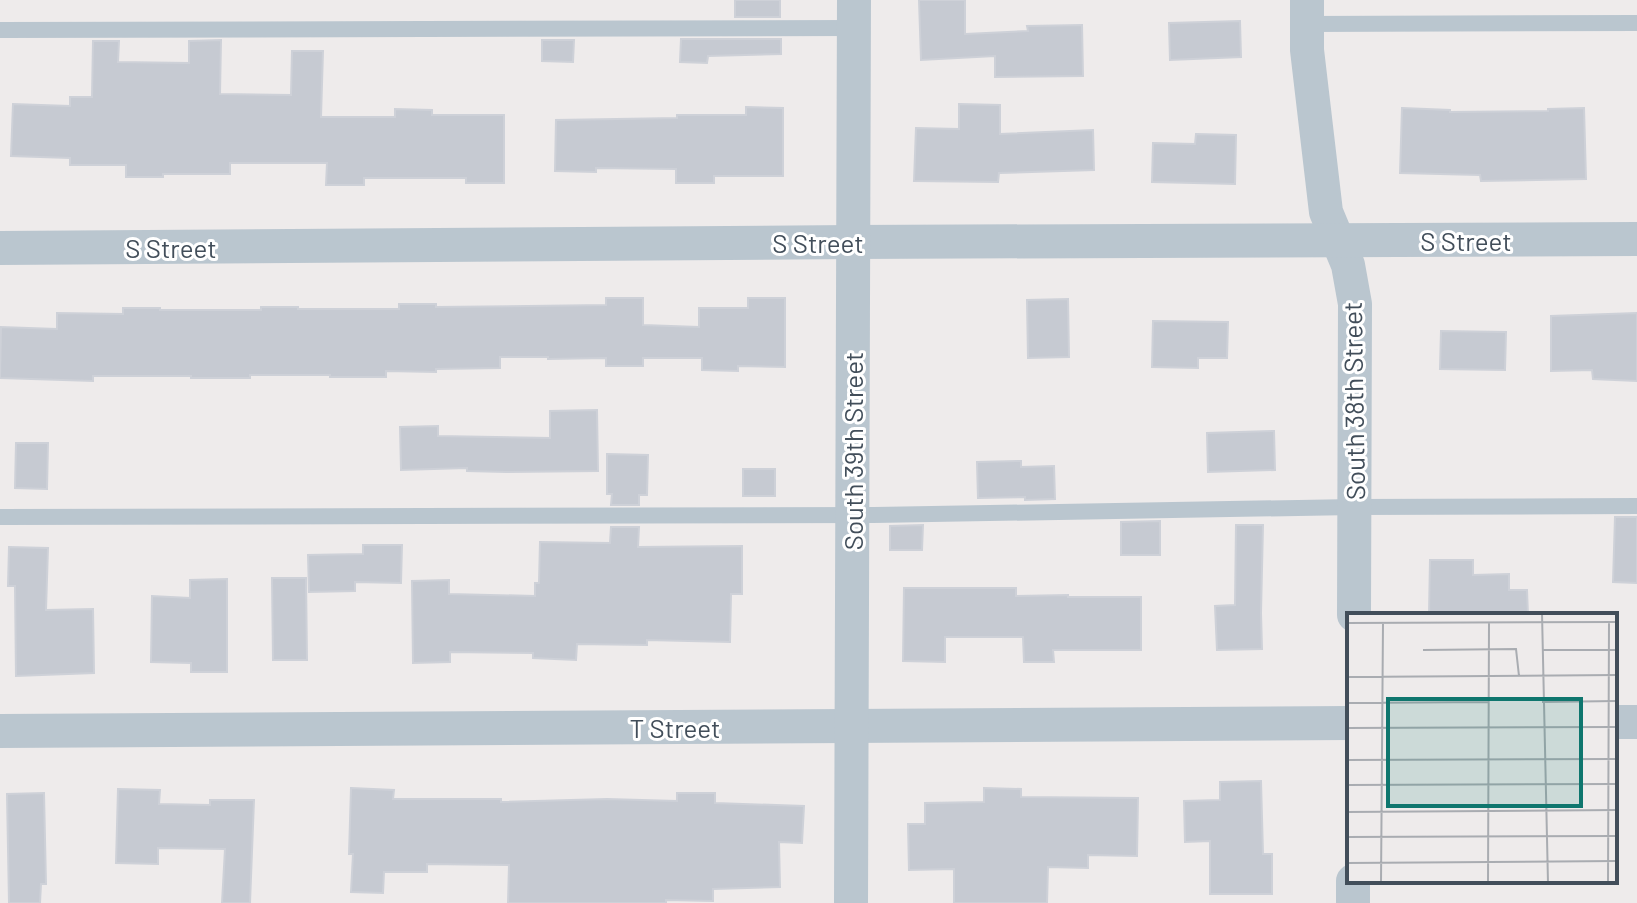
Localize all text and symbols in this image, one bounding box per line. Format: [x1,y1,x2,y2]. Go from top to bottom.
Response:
street label: S Street [1420,225,1512,256]
street label: S Street [772,227,864,258]
street label: S Street [125,232,217,263]
street label: South 38th Street [1336,301,1370,501]
street label: South 39th Street [837,352,868,550]
inset map [1347,613,1617,883]
street label: T Street [630,712,720,743]

